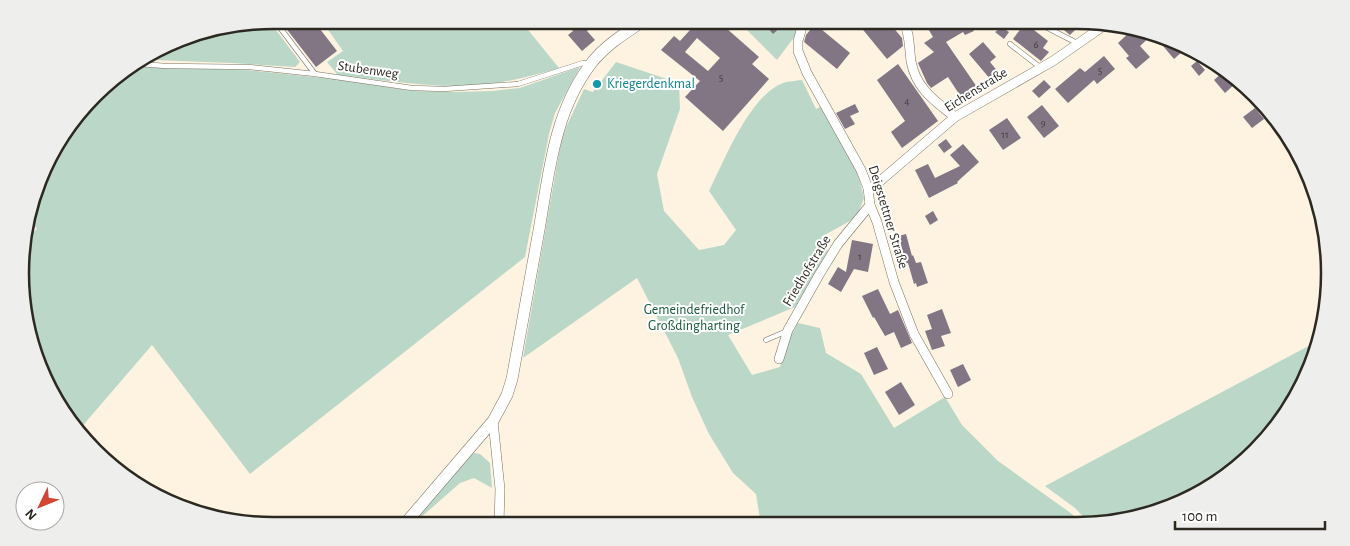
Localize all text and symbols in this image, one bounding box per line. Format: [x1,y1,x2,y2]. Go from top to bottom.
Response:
house number: 6 [1033,39,1039,50]
street label: Stubenweg [337,59,399,81]
street label: Eichenstraße [942,65,1010,115]
house number: 5 [1098,65,1103,76]
house number: 5 [719,72,724,83]
place label: Kriegerdenkmal [607,77,695,91]
marker: Kriegerdenkmal [591,78,603,90]
house number: 4 [904,96,910,107]
house number: 9 [1040,117,1046,128]
house number: 11 [1001,129,1009,140]
street label: Deigstettner Straße [866,164,910,270]
street label: Friedhofstraße [780,233,834,309]
house number: 1 [858,251,862,262]
park label: Gemeindefriedhof Großdingharting [644,303,745,333]
north arrow [15,481,65,531]
scale bar [1175,498,1325,530]
text: N [23,506,40,523]
text: 100 m [1182,509,1217,524]

